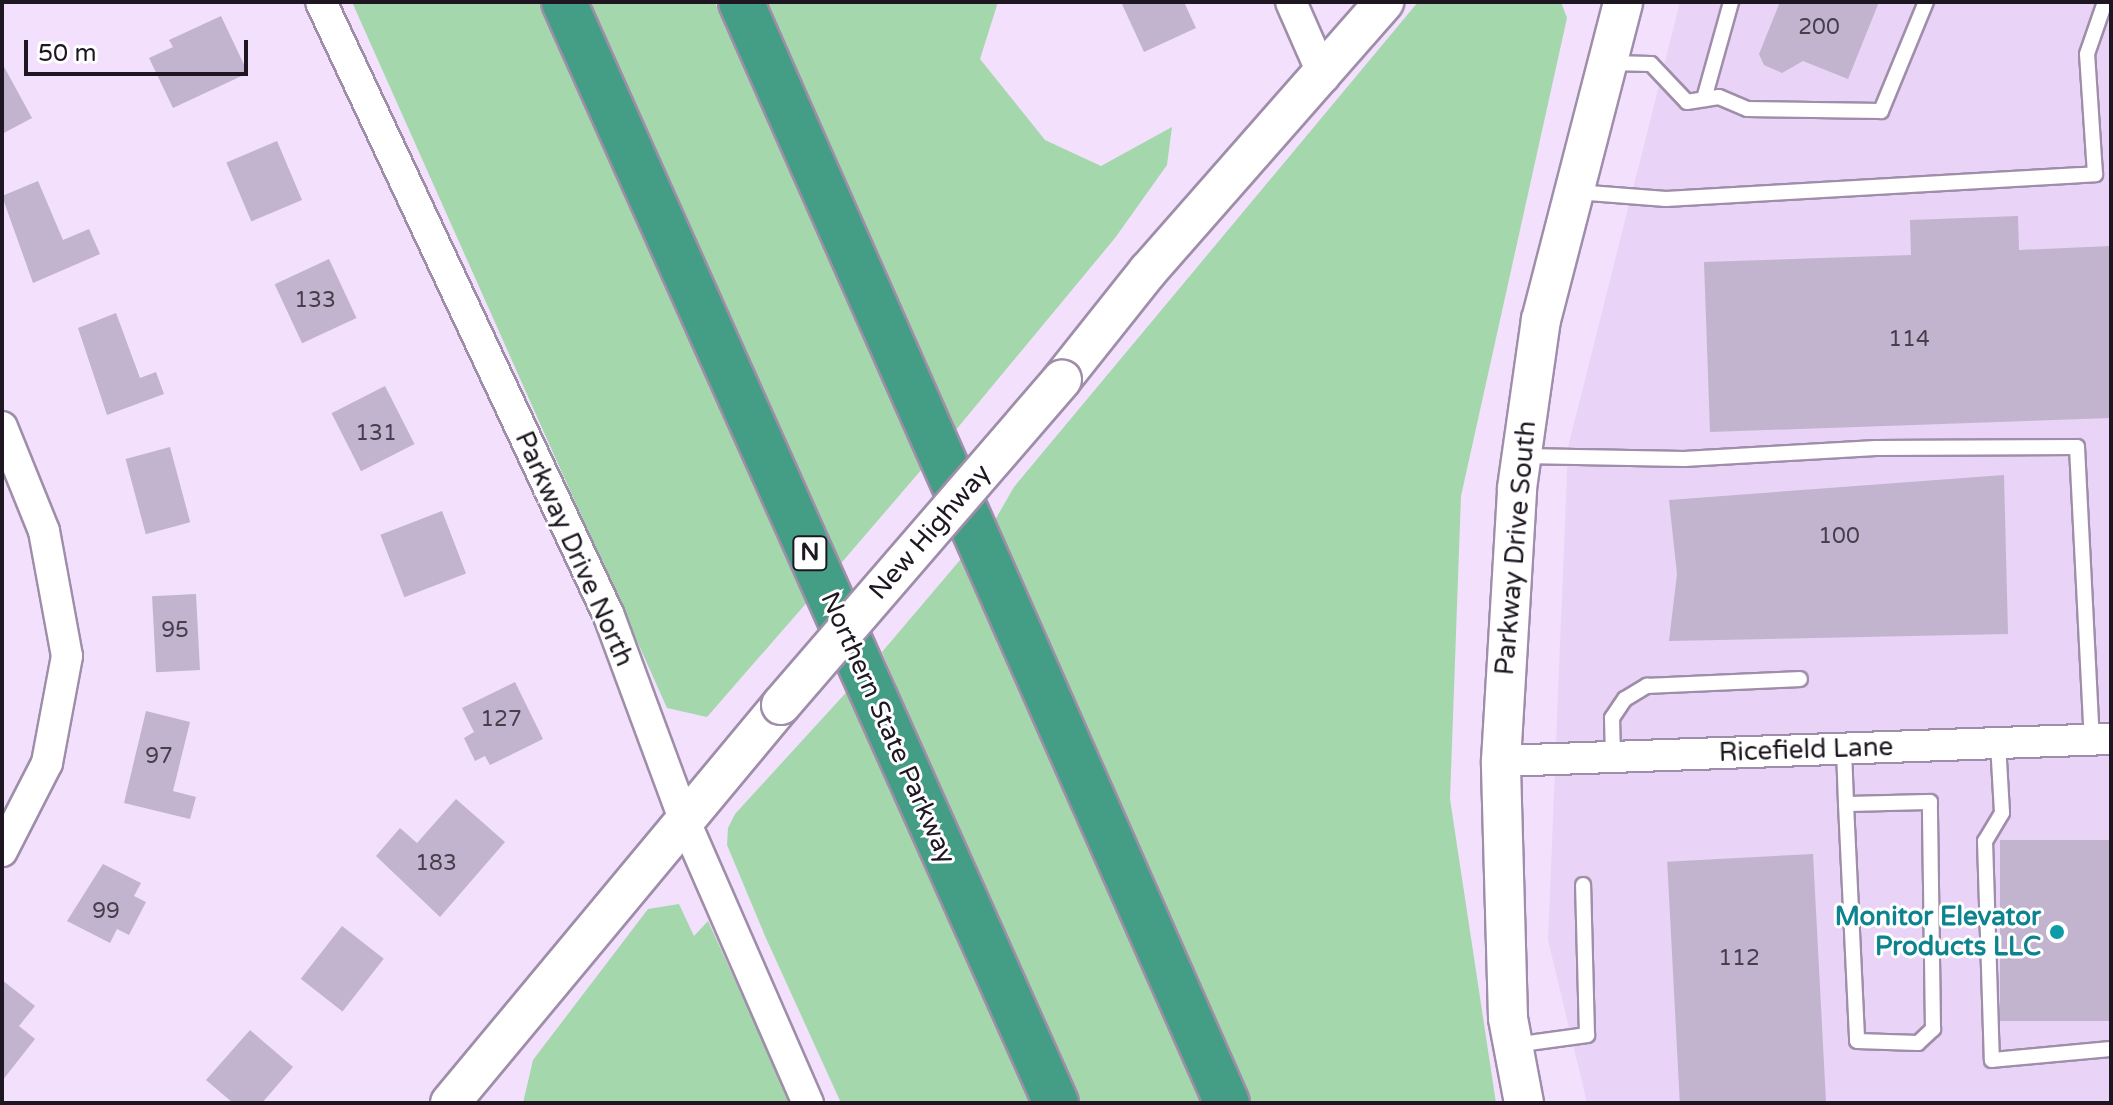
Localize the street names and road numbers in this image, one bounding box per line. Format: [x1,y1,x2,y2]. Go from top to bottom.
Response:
street label: Parkway Drive South [1489,419,1543,677]
street label: Parkway Drive North [508,427,640,671]
street label: New Highway [863,458,997,606]
road number: N [792,533,828,573]
street label: Northern State Parkway [814,587,962,869]
street label: Ricefield Lane [1718,731,1894,769]

